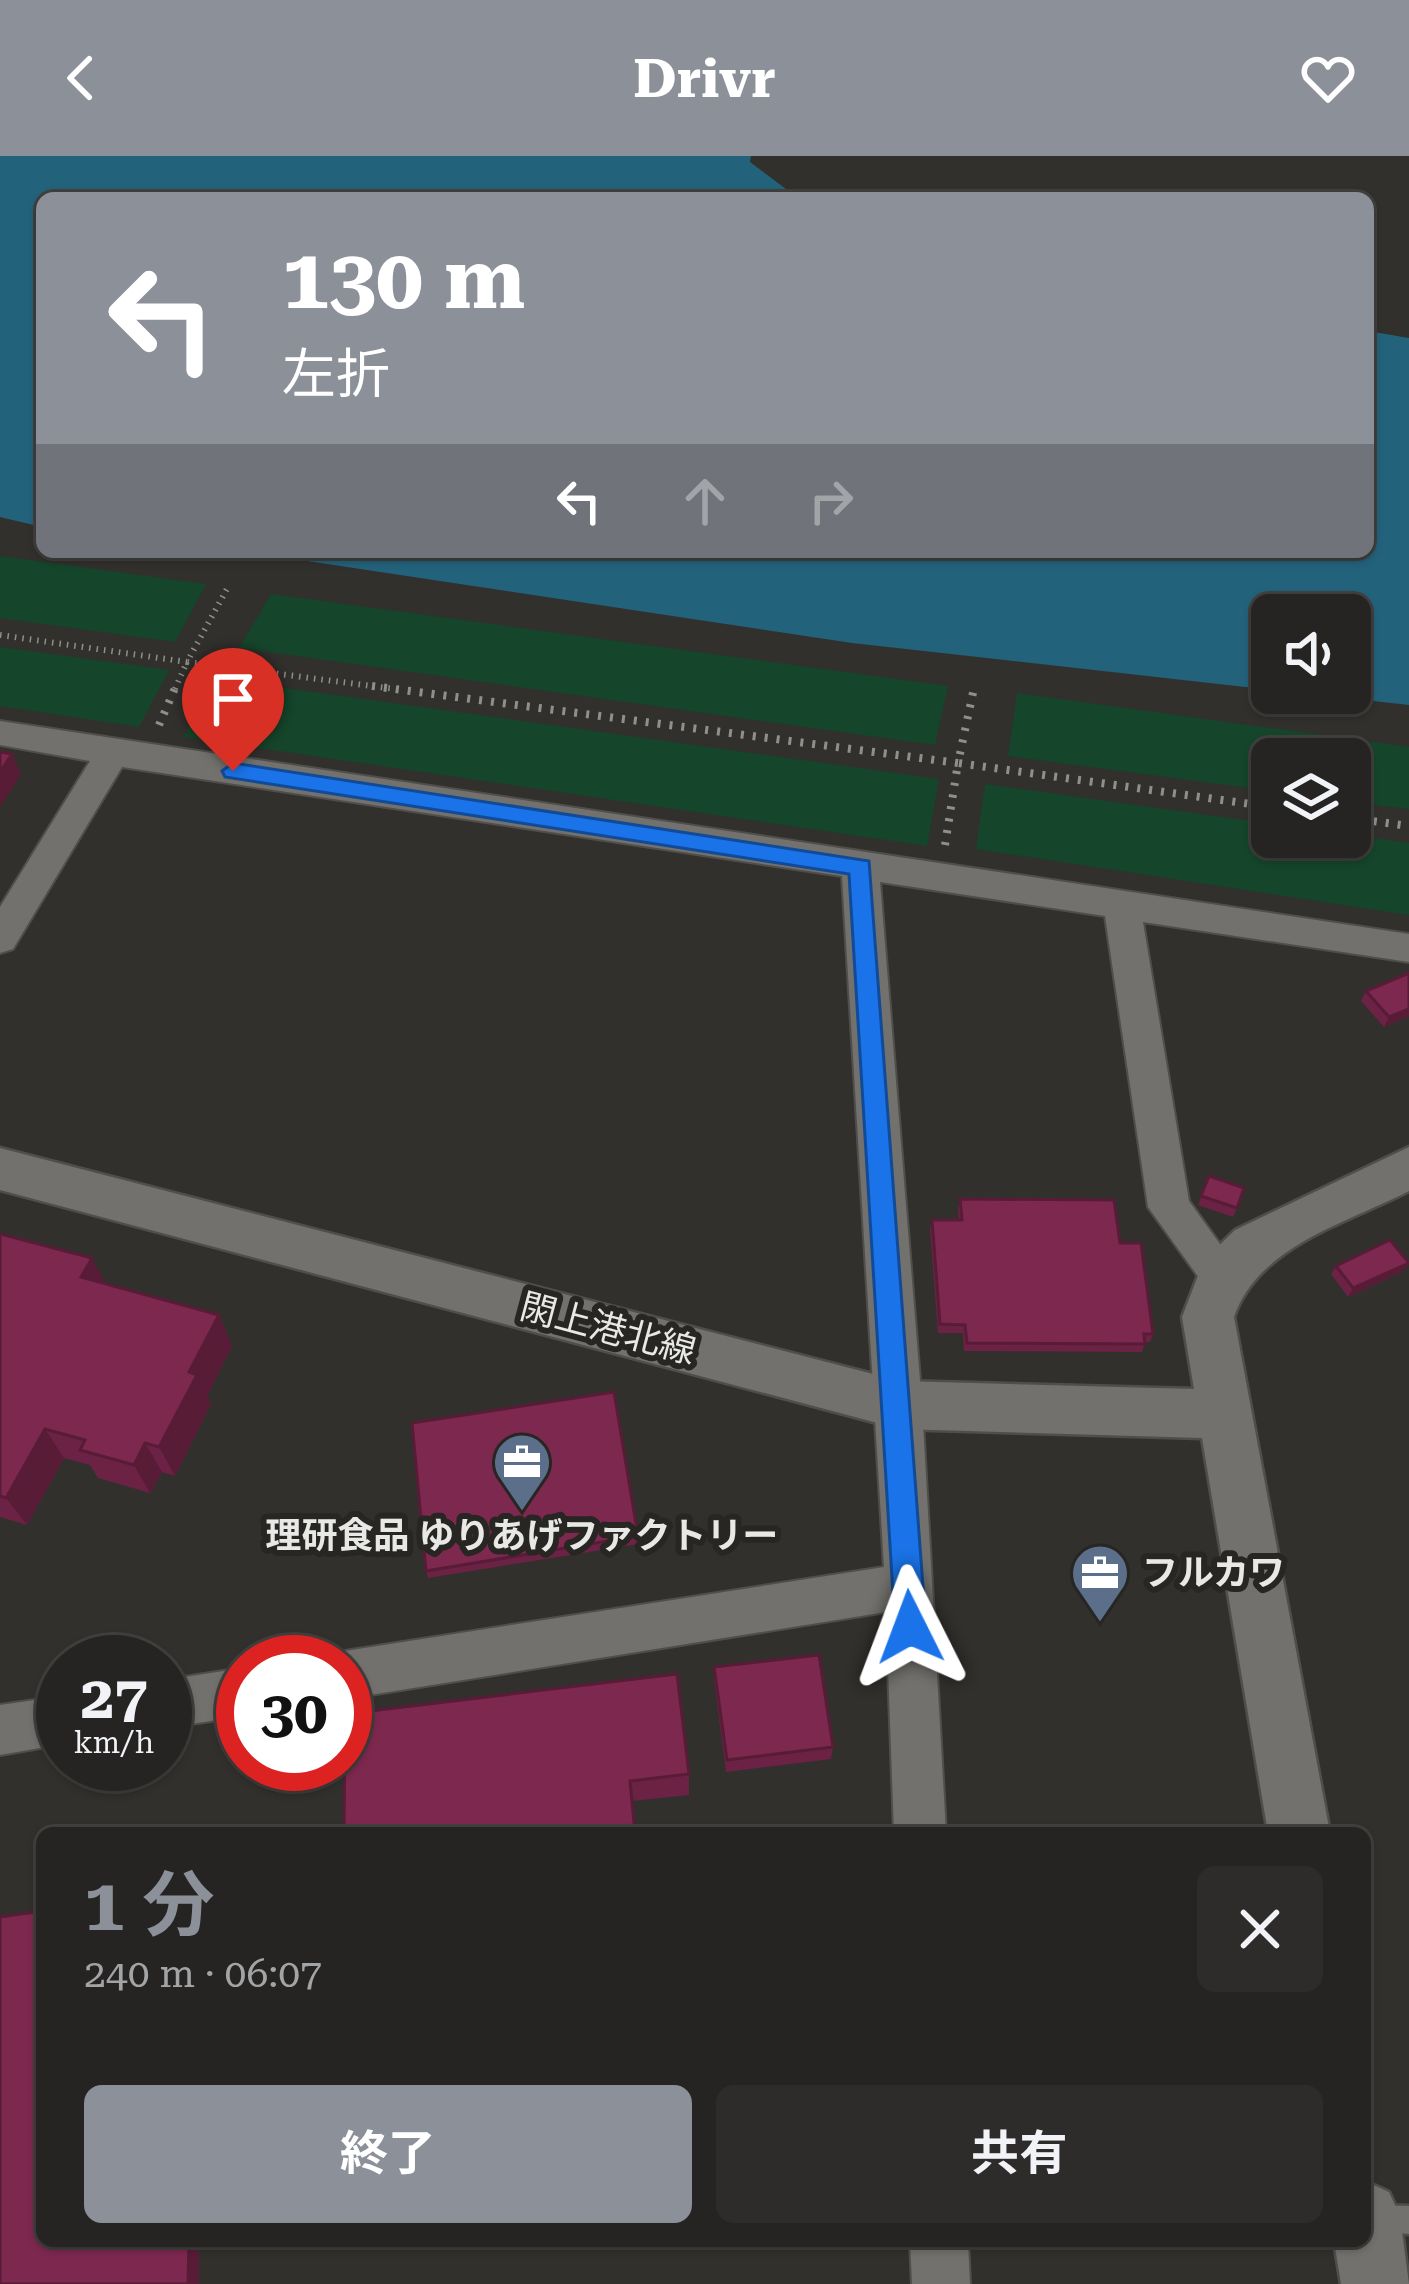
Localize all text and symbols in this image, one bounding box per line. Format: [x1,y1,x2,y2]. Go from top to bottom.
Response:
icon: back [48,45,114,111]
icon: heart [1295,45,1361,111]
text: Drivr [633,47,776,110]
text: 130 m [282,230,525,328]
icon: left [84,240,240,396]
text: 左折 [282,343,390,406]
icon: left [546,468,612,534]
icon: ahead [672,468,738,534]
icon: right [798,468,864,534]
map controls [1251,594,1371,858]
button: sound [1251,594,1371,714]
pin [182,648,284,771]
icon: arrive [200,666,266,732]
button: layers [1251,738,1371,858]
street label: 閖上港北線 [516,1285,700,1373]
office icon: 理研食品 ゆりあげファクトリー [491,1431,553,1513]
place label: 理研食品 ゆりあげファクトリー [265,1515,779,1557]
office icon: フルカワ [1069,1542,1131,1624]
place label: フルカワ [1142,1552,1285,1594]
position arrow [847,1564,973,1690]
speed limit sign: 30 [216,1635,372,1791]
text: 27 [80,1662,148,1733]
text: km/h [74,1725,154,1760]
text: 1 分 [84,1863,215,1948]
button: close [1197,1866,1323,1992]
text: 240 m · 06:07 [84,1951,322,1997]
button: 終了 [84,2085,692,2223]
button: 共有 [716,2085,1323,2223]

